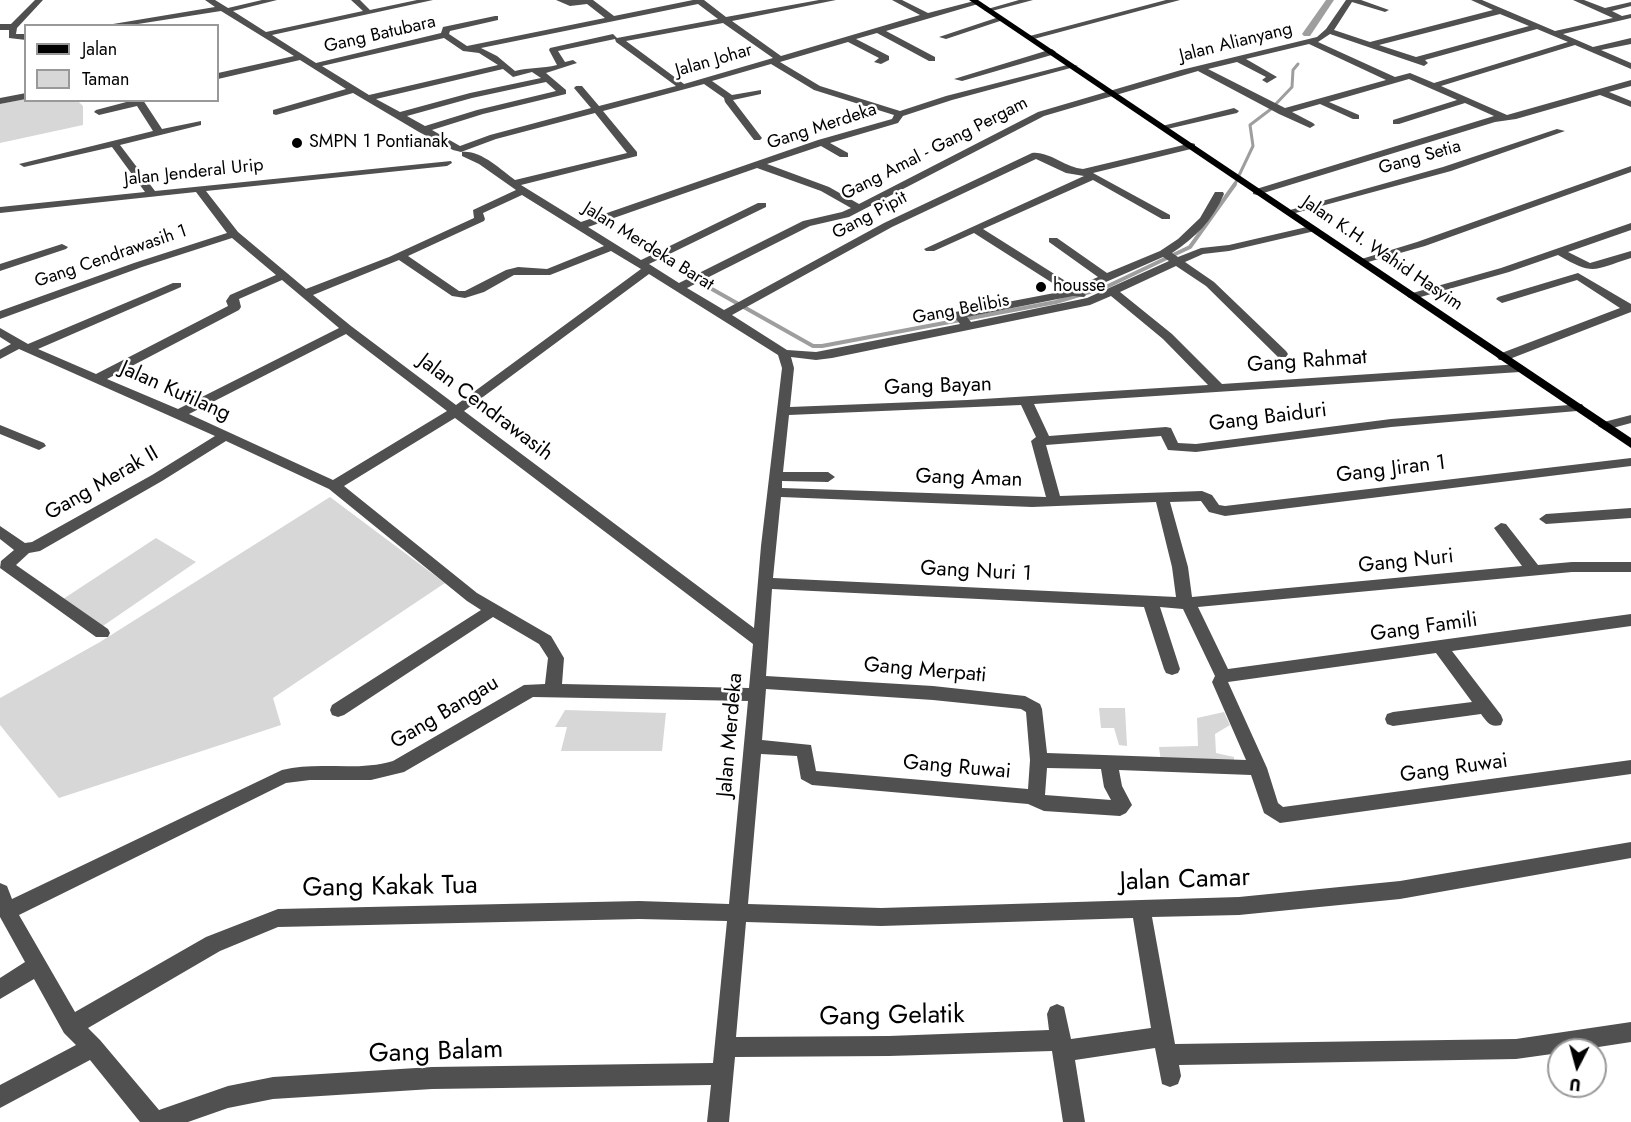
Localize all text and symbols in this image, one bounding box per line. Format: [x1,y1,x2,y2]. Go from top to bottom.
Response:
street label: Gang Batubara [322,12,438,58]
street label: Jalan Alianyang [1177,19,1295,67]
legend [24,24,219,102]
text: Jalan [82,36,117,62]
street label: Jalan Johar [673,40,755,82]
text: Taman [82,66,129,92]
street label: Gang Amal - Gang Pergam [838,93,1032,205]
street label: Gang Merdeka [765,99,879,155]
place label: SMPN 1 Pontianak [309,132,448,154]
marker: SMPN 1 Pontianak [290,136,304,150]
street label: Gang Setia [1376,136,1464,180]
street label: Jalan Jenderal Urip [123,155,265,191]
street label: Gang Pipit [829,187,911,245]
street label: Jalan K.H. Wahid Hasyim [1297,192,1467,316]
street label: Jalan Merdeka Barat [579,198,717,296]
street label: Gang Cendrawasih 1 [32,221,190,293]
place label: housse [1053,276,1106,298]
marker: housse [1034,280,1048,294]
street label: Gang Belibis [911,290,1011,330]
street label: Gang Rahmat [1246,345,1368,379]
street label: Jalan Cendrawasih [413,349,557,467]
street label: Jalan Kutilang [116,356,234,428]
street label: Gang Bayan [884,373,992,401]
street label: Gang Baiduri [1208,398,1328,438]
street label: Gang Merak II [41,441,163,527]
street label: Gang Jiran 1 [1335,451,1447,489]
street label: Gang Aman [915,465,1023,493]
street label: Gang Nuri [1357,544,1455,580]
street label: Gang Nuri 1 [920,557,1032,587]
street label: Gang Famili [1369,608,1479,648]
street label: Gang Merpati [863,653,987,689]
street label: Gang Bangau [386,671,504,755]
street label: Jalan Merdeka [713,672,749,798]
street label: Gang Ruwai [1399,749,1509,789]
street label: Gang Ruwai [902,751,1012,785]
street label: Jalan Camar [1119,863,1251,899]
street label: Gang Kakak Tua [302,871,478,905]
street label: Gang Gelatik [819,1000,965,1034]
street label: Gang Balam [368,1035,504,1071]
north arrow [1547,1038,1607,1098]
text: U [1568,1072,1582,1096]

